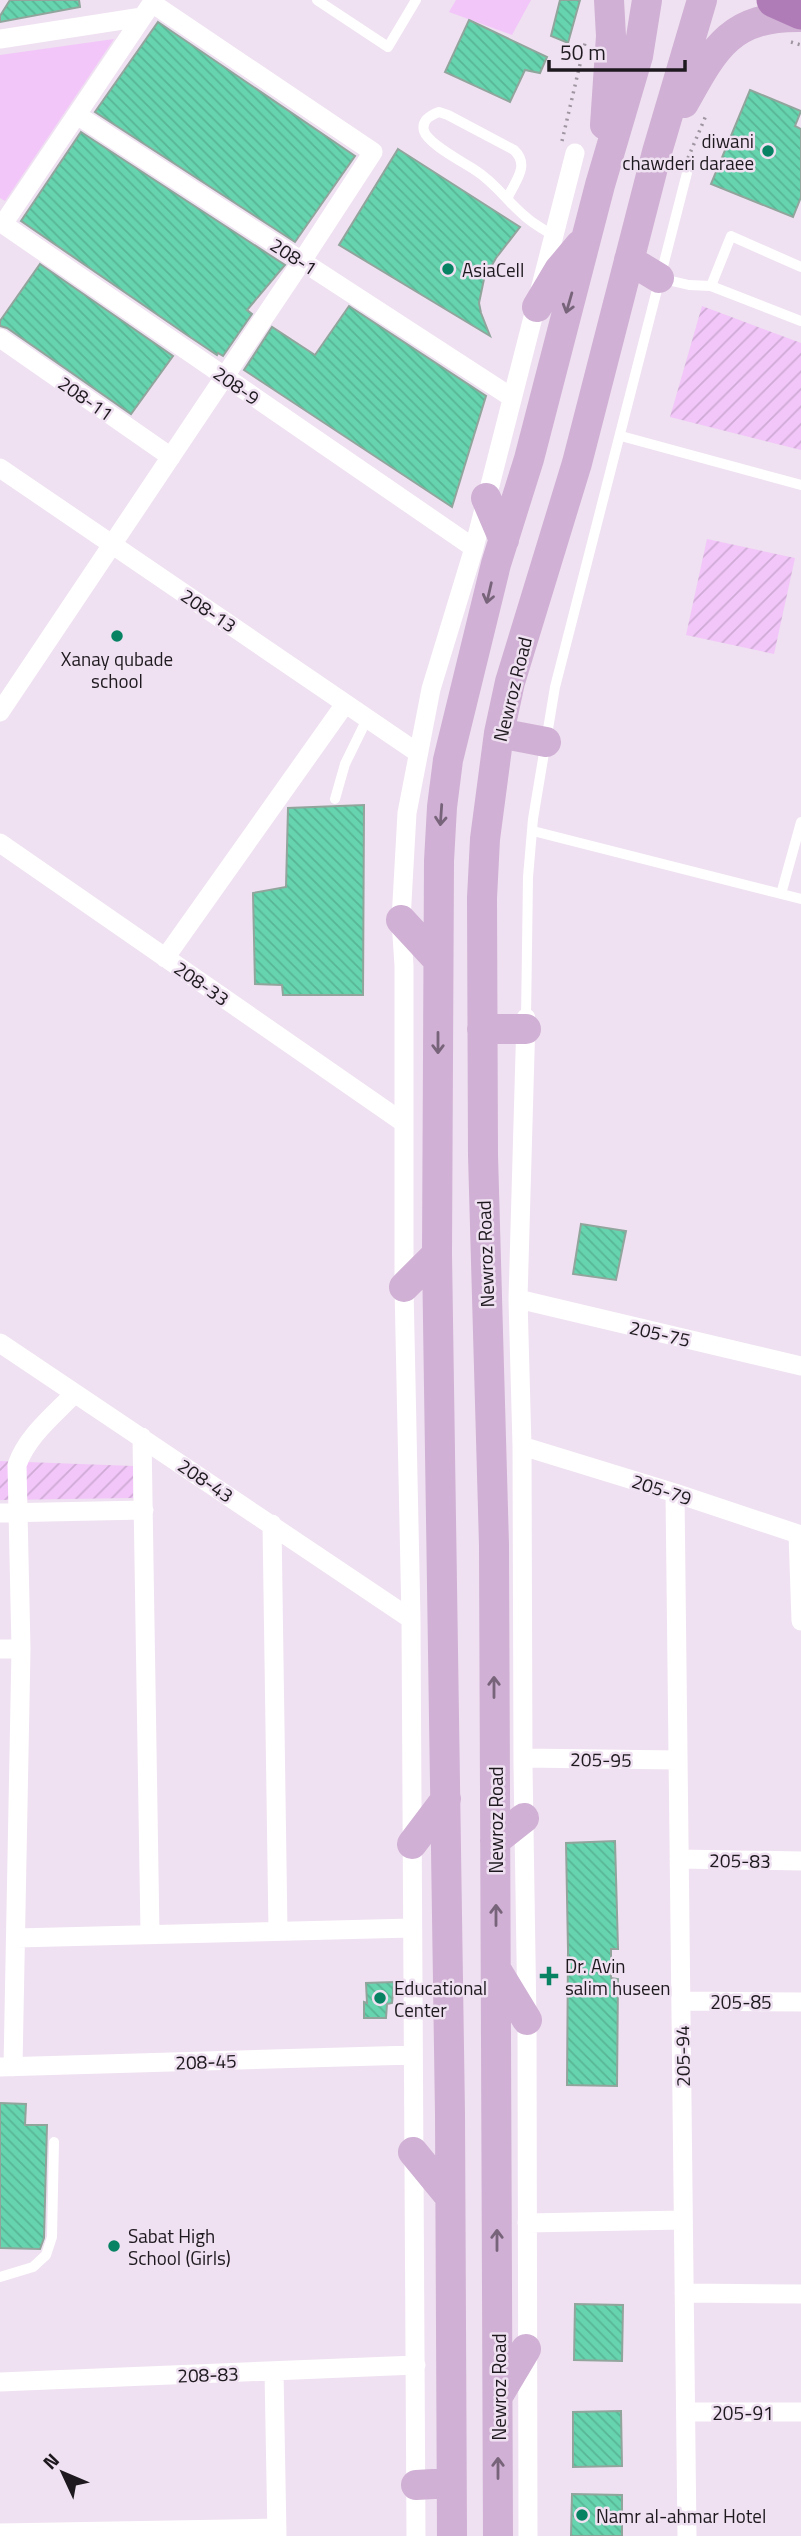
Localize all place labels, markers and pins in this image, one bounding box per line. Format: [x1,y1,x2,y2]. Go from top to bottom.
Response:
place label: diwani chawderi daraee [622,126,754,177]
marker: diwani chawderi daraee [760,143,776,159]
place label: AsiaCell [462,255,524,284]
marker: AsiaCell [440,261,456,277]
marker: Xanay qubade school [109,628,125,644]
place label: Xanay qubade school [61,644,173,695]
place label: Dr. Avin salim huseen [565,1951,671,2002]
marker: Dr. Avin salim huseen [539,1966,559,1986]
place label: Educational Center [394,1973,487,2024]
marker: Educational Center [372,1990,388,2006]
place label: Sabat High School (Girls) [128,2221,231,2272]
marker: Sabat High School (Girls) [106,2238,122,2254]
place label: Namr al-ahmar Hotel [596,2501,766,2530]
marker: Namr al-ahmar Hotel [574,2507,590,2523]

